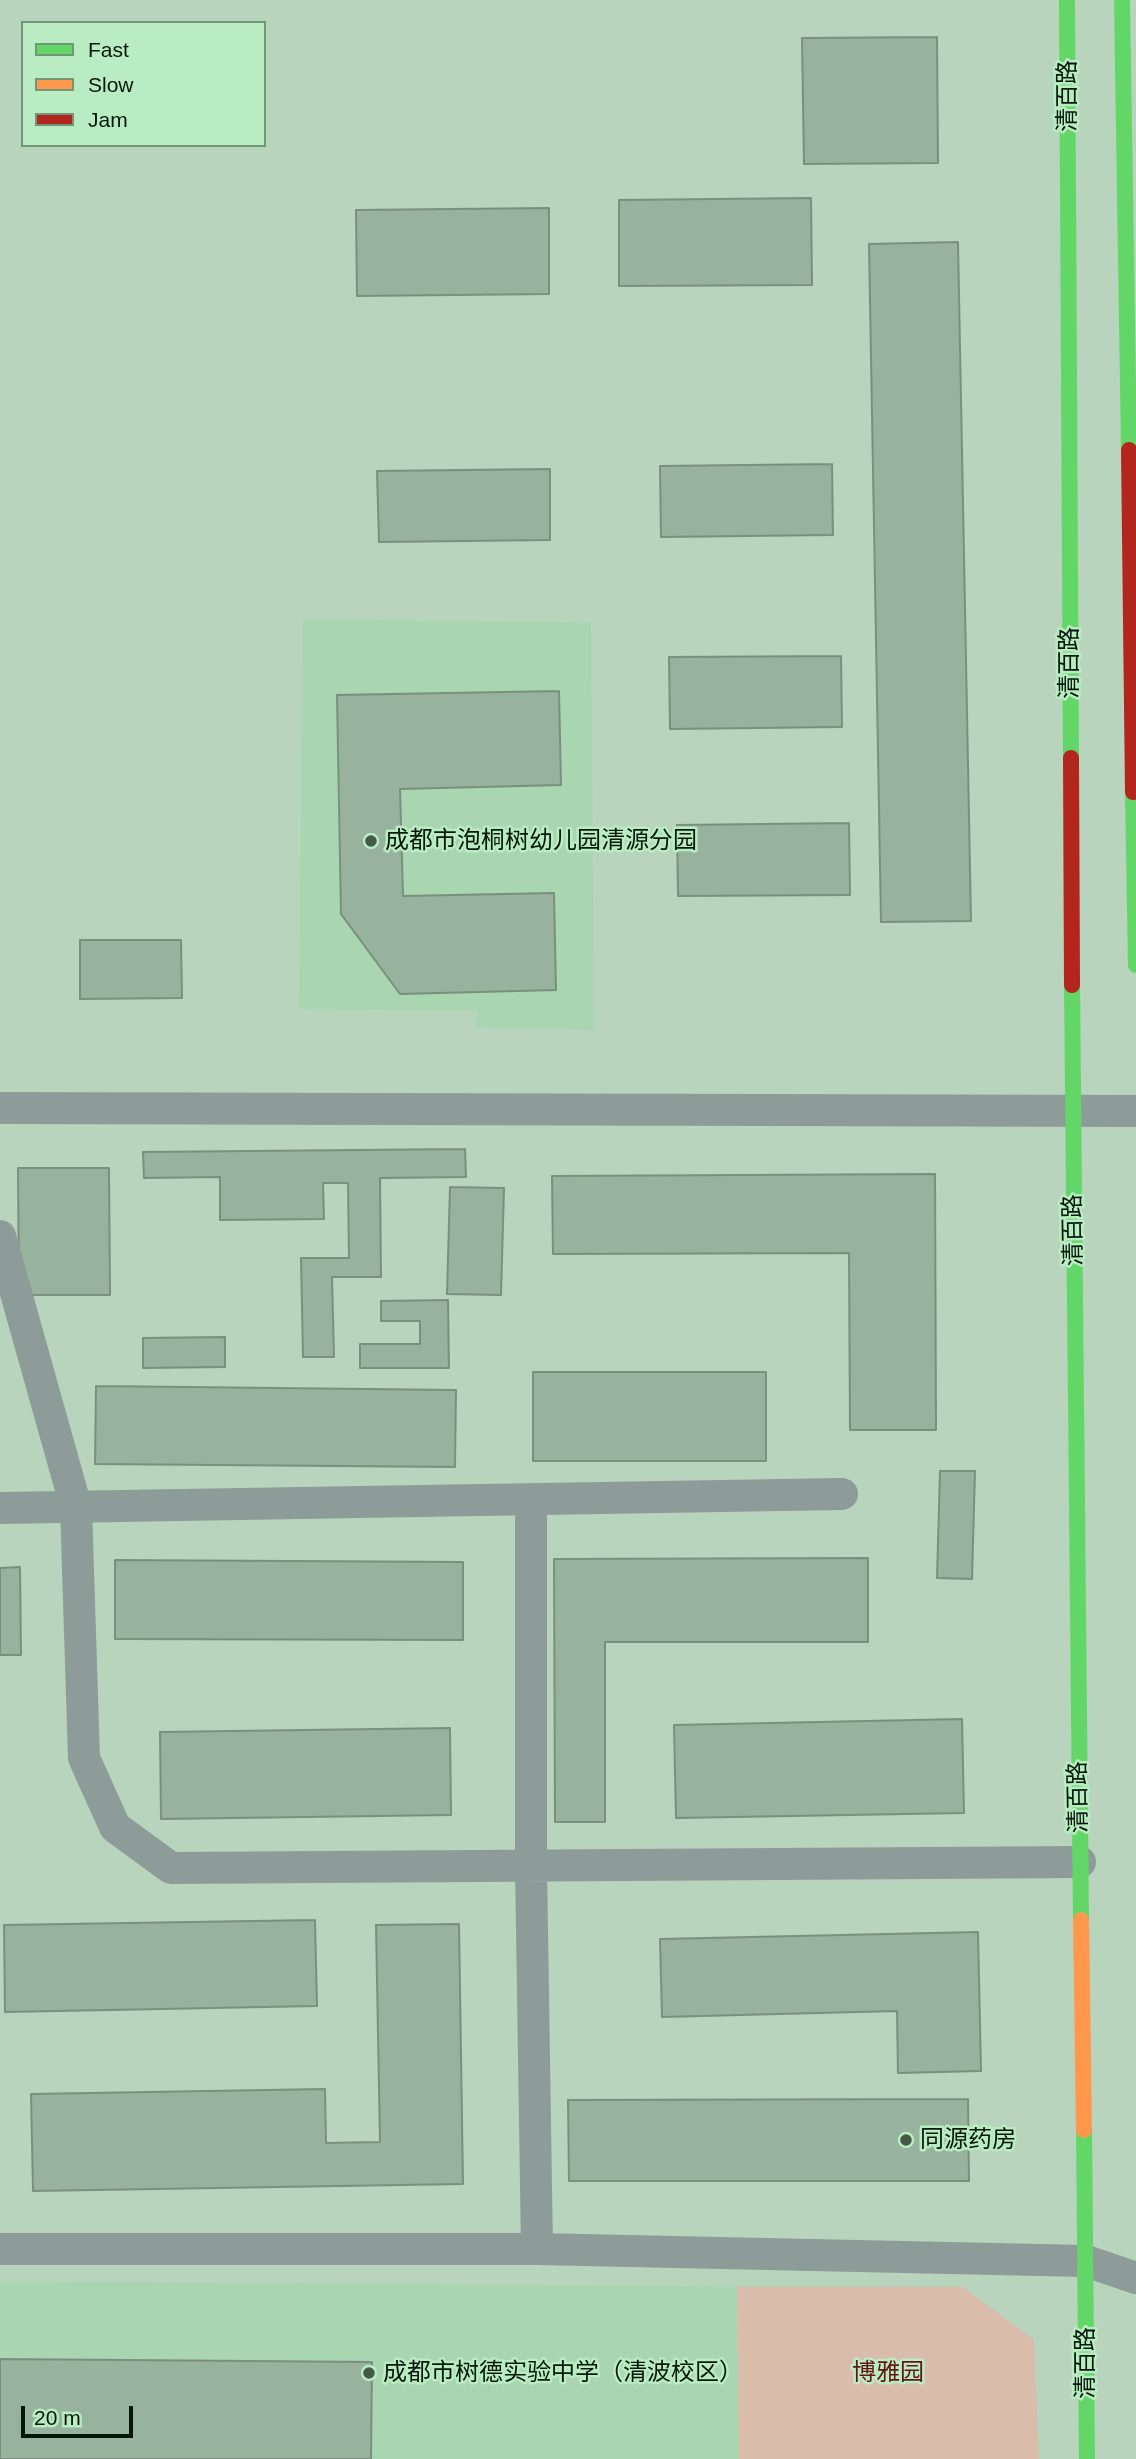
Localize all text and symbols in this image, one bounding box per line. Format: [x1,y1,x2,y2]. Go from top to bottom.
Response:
legend [21,21,266,147]
text: Fast [88,38,129,61]
street label: 清百路 [1054,60,1082,132]
text: Slow [88,73,134,96]
text: Jam [88,108,128,131]
street label: 清百路 [1056,627,1084,699]
place label: 成都市泡桐树幼儿园清源分园 [385,827,697,855]
marker: 成都市泡桐树幼儿园清源分园 [363,833,379,849]
street label: 清百路 [1059,1194,1089,1266]
street label: 清百路 [1064,1761,1094,1833]
place label: 同源药房 [920,2126,1016,2154]
marker: 同源药房 [898,2132,914,2148]
street label: 清百路 [1072,2327,1100,2399]
place label: 成都市树德实验中学（清波校区） [383,2359,743,2387]
park label: 博雅园 [852,2359,924,2387]
marker: 成都市树德实验中学（清波校区） [361,2365,377,2381]
scale bar [24,2392,136,2436]
text: 20 m [34,2406,81,2429]

